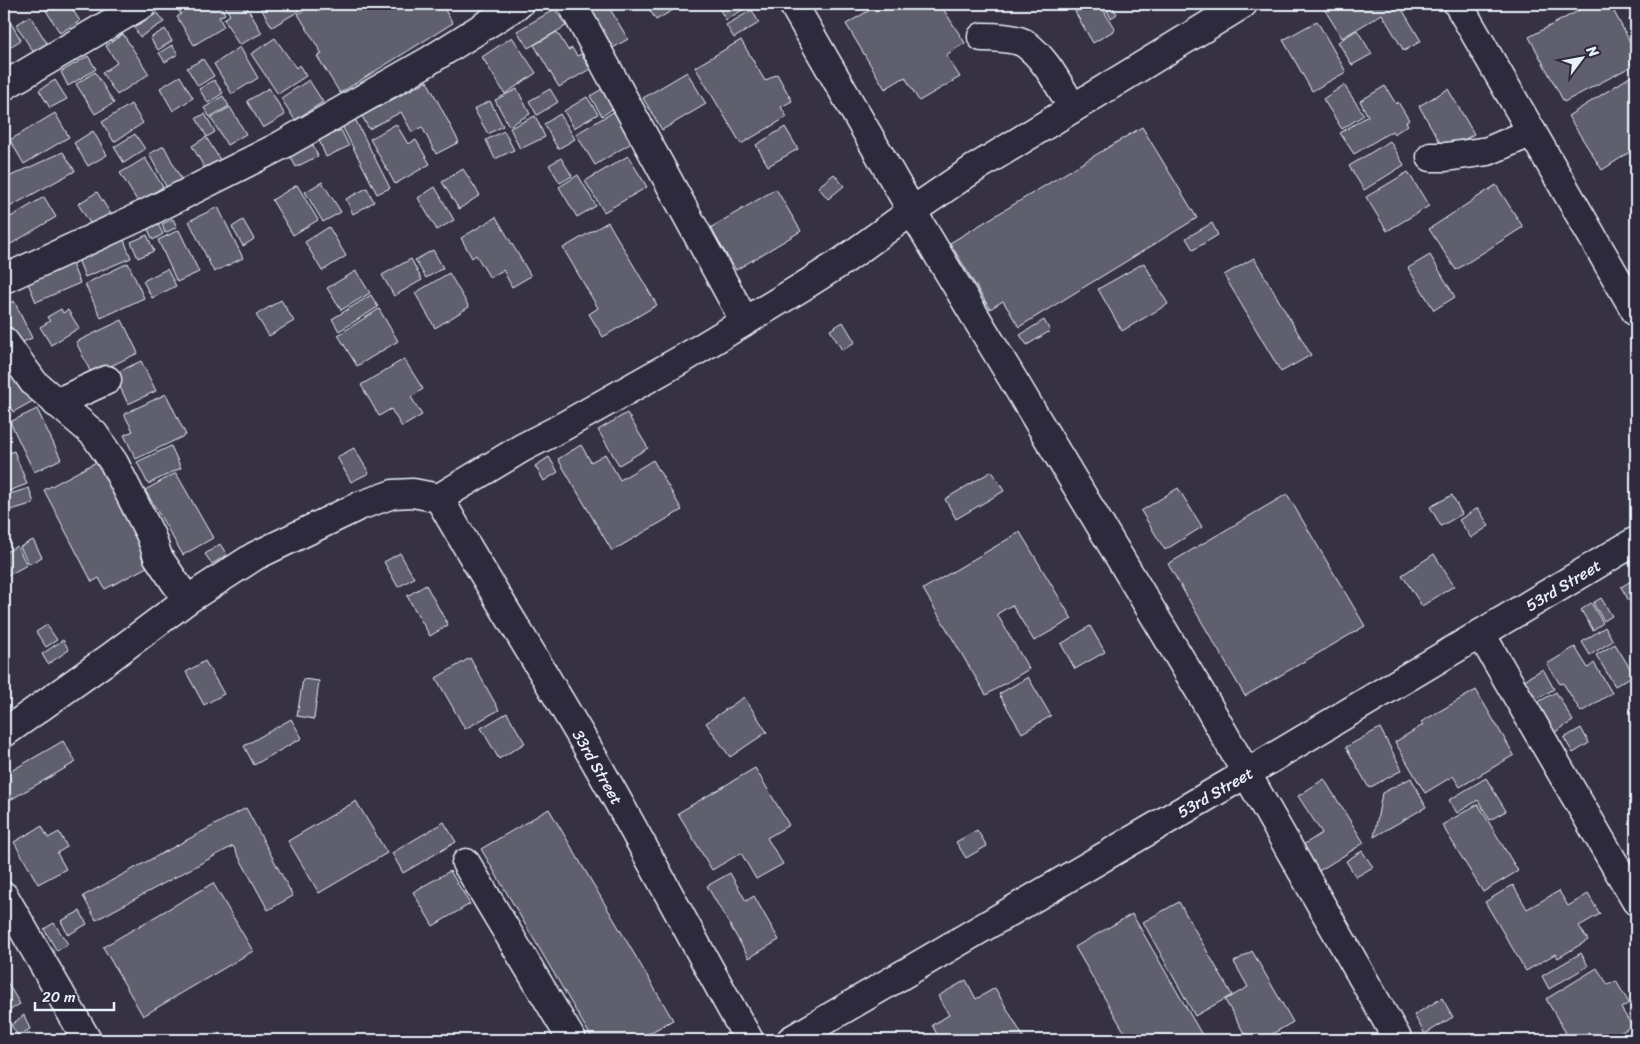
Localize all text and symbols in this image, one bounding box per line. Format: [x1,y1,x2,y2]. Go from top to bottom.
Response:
north arrow [1558,32,1608,82]
text: N [1579,40,1606,62]
street label: 53rd Street [1520,551,1607,620]
street label: 33rd Street [564,724,631,811]
street label: 53rd Street [1172,759,1259,826]
scale bar [35,979,114,1011]
text: 20 m [42,984,76,1010]

